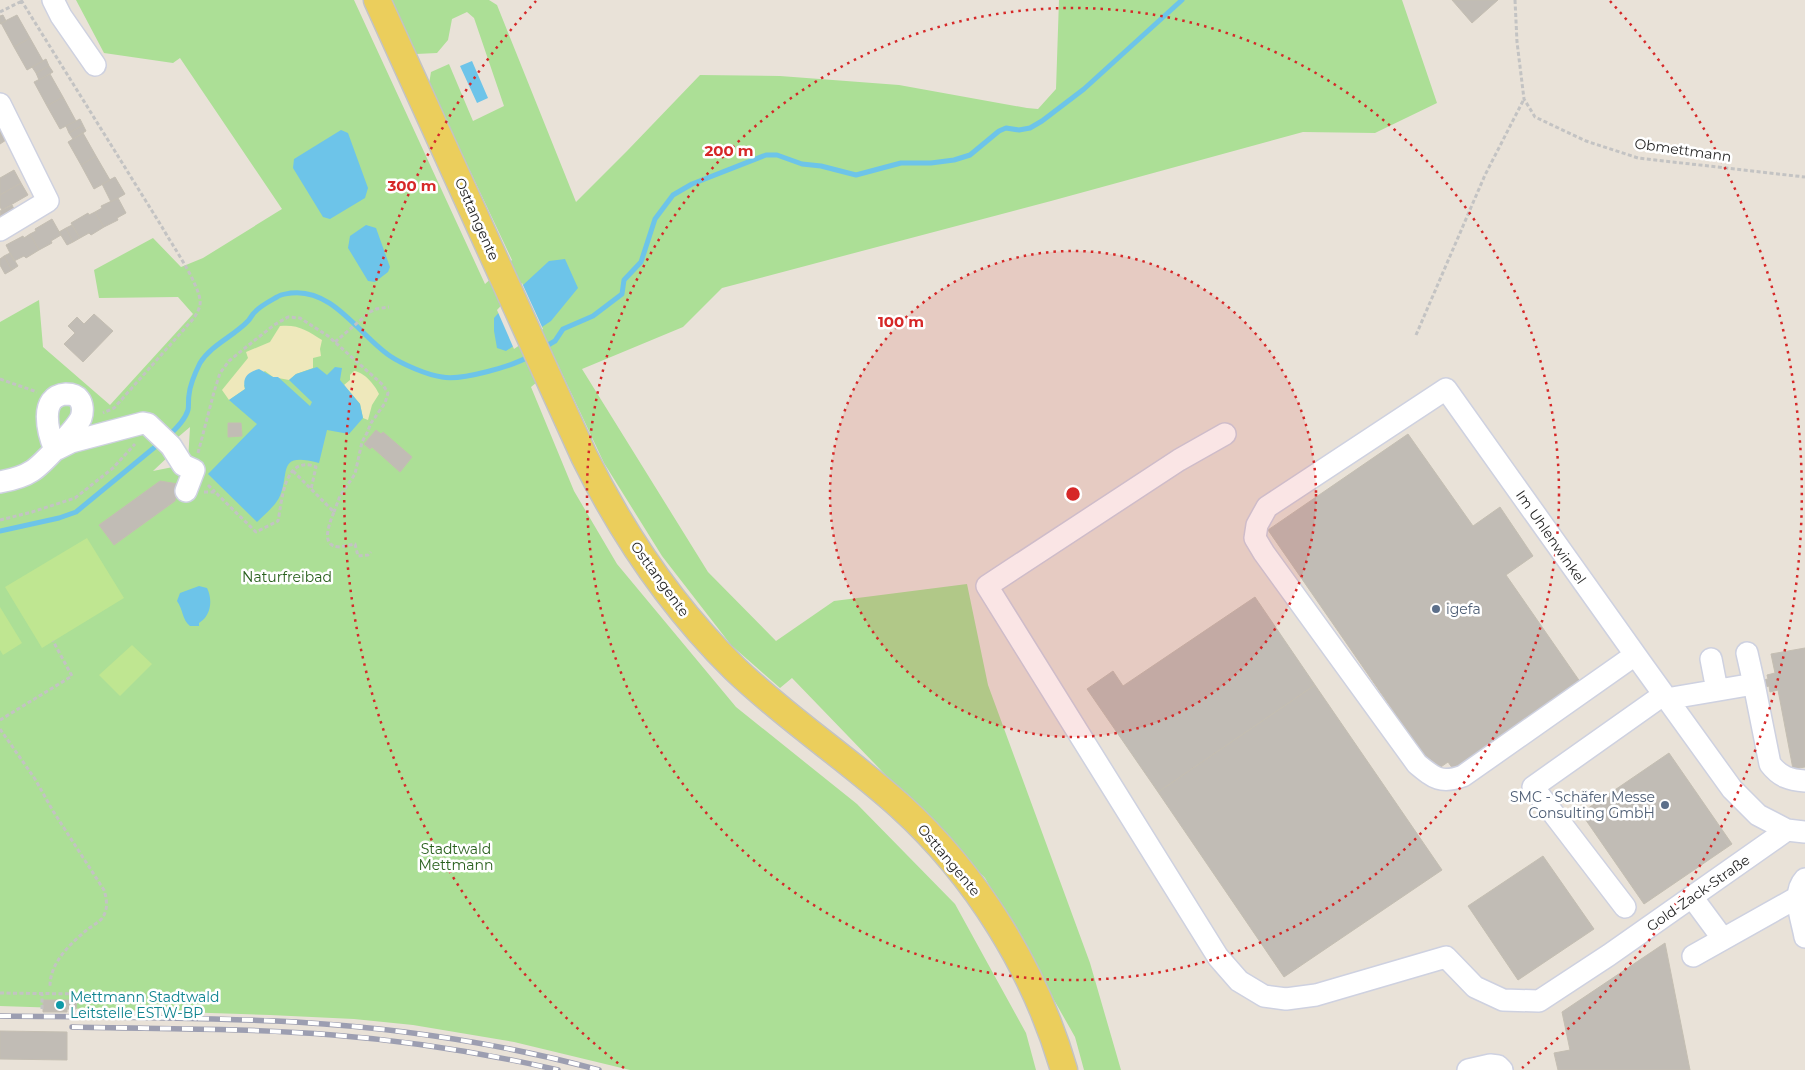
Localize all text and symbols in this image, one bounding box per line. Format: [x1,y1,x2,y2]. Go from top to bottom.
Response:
street label: Obmettmann [1633,134,1733,166]
text: 200 m [704,141,754,160]
street label: Osttangente [451,175,503,263]
text: 300 m [386,176,437,195]
text: 100 m [878,312,924,331]
centre of rings [1064,485,1082,503]
street label: Im Uhlenwinkel [1512,487,1590,587]
street label: Osttangente [627,538,693,620]
park label: Naturfreibad [242,568,332,586]
place label: igefa [1446,600,1481,618]
marker: igefa [1430,603,1442,615]
place label: SMC - Schäfer Messe Consulting GmbH [1510,788,1655,822]
marker: SMC - Schäfer Messe Consulting GmbH [1659,799,1671,811]
street label: Osttangente [914,820,984,900]
park label: Stadtwald Mettmann [418,840,494,874]
street label: Gold-Zack-Straße [1643,851,1753,935]
place label: Mettmann Stadtwald Leitstelle ESTW-BP [70,988,219,1022]
marker: Mettmann Stadtwald Leitstelle ESTW-BP [54,999,66,1011]

